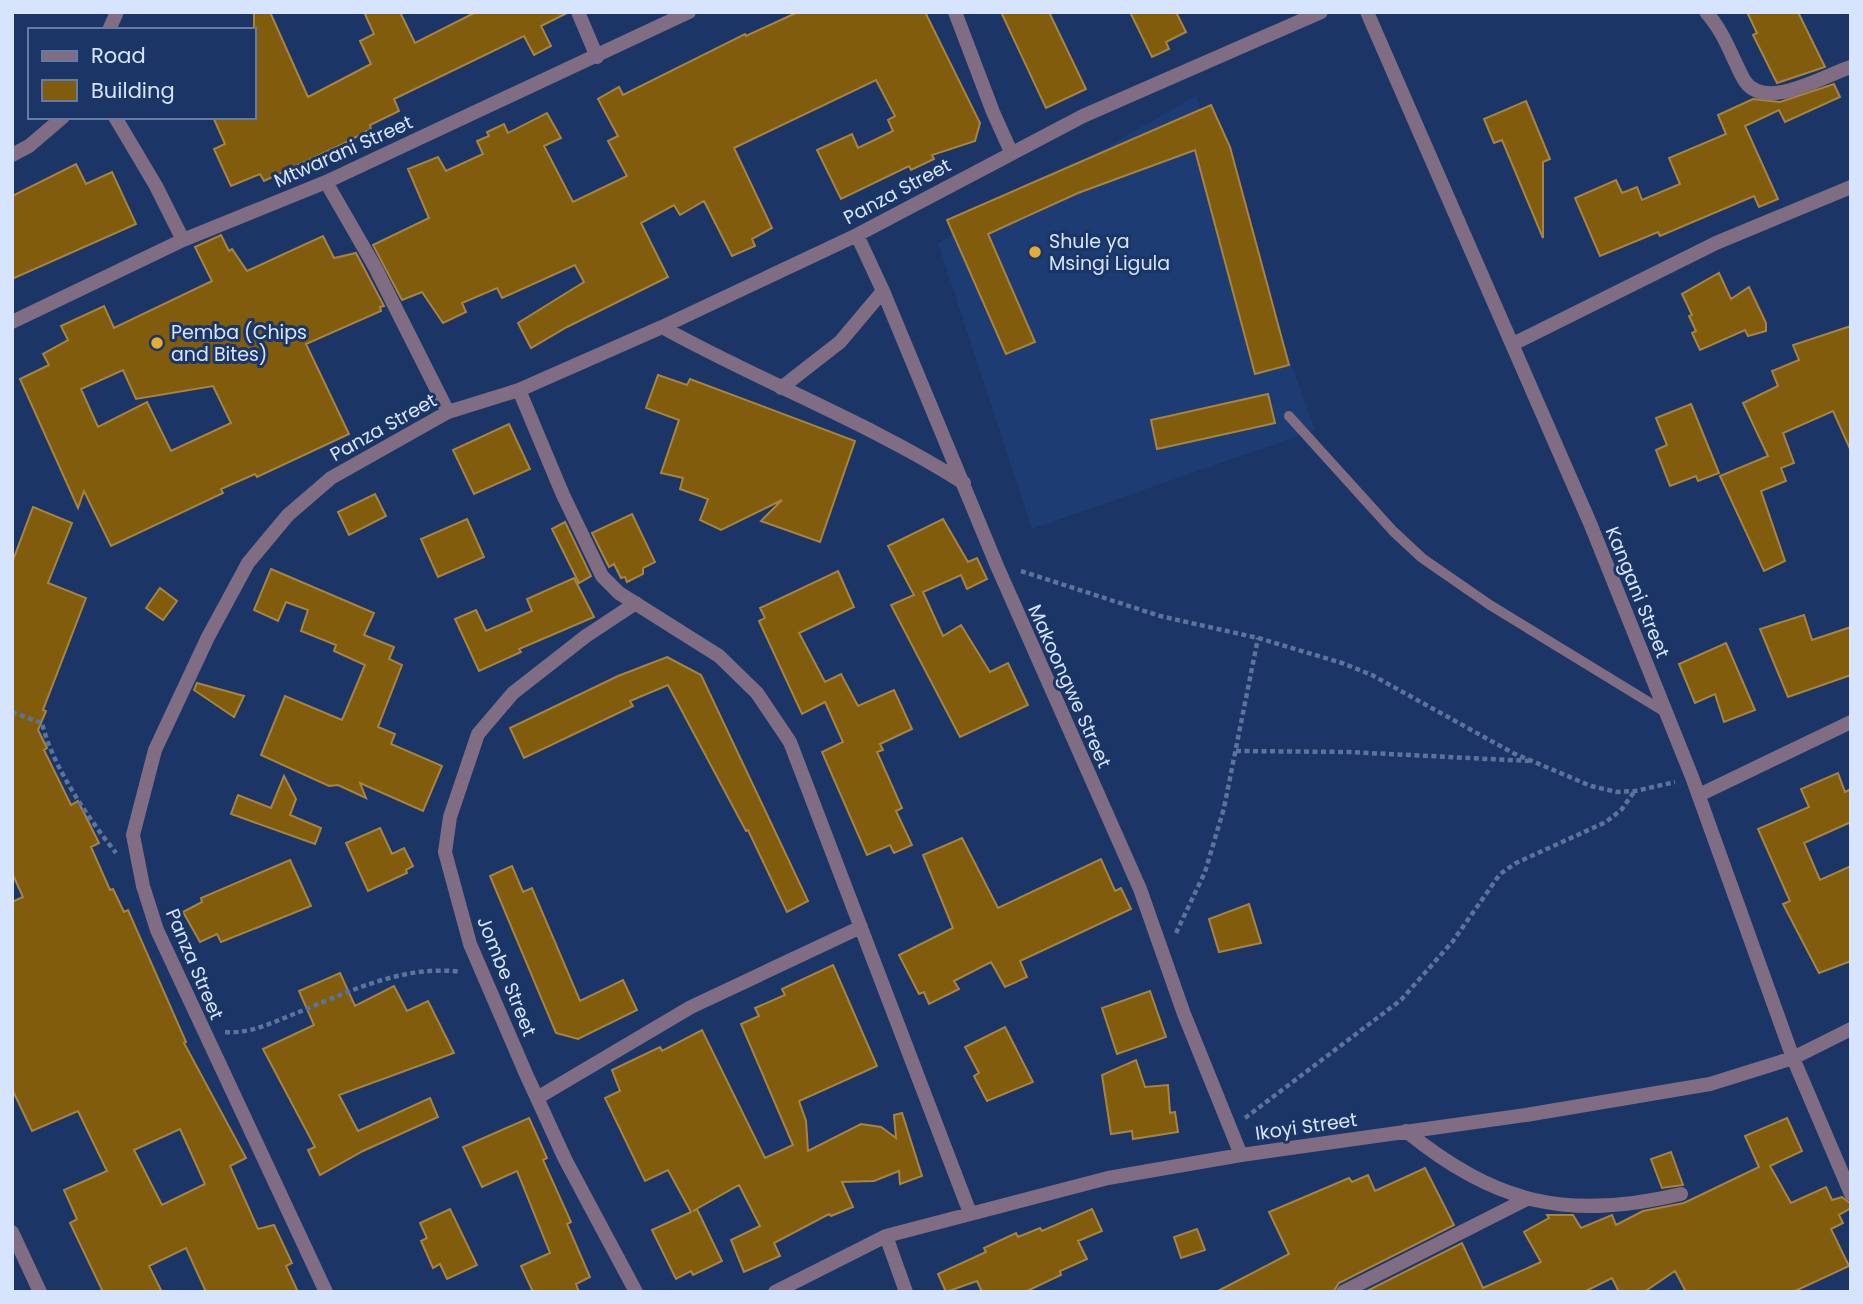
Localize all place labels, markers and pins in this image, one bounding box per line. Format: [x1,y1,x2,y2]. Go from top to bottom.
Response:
place label: Shule ya Msingi Ligula [1049,228,1170,277]
marker: Shule ya Msingi Ligula [1027,244,1043,260]
place label: Pemba (Chips and Bites) [171,319,307,368]
marker: Pemba (Chips and Bites) [149,335,165,351]

